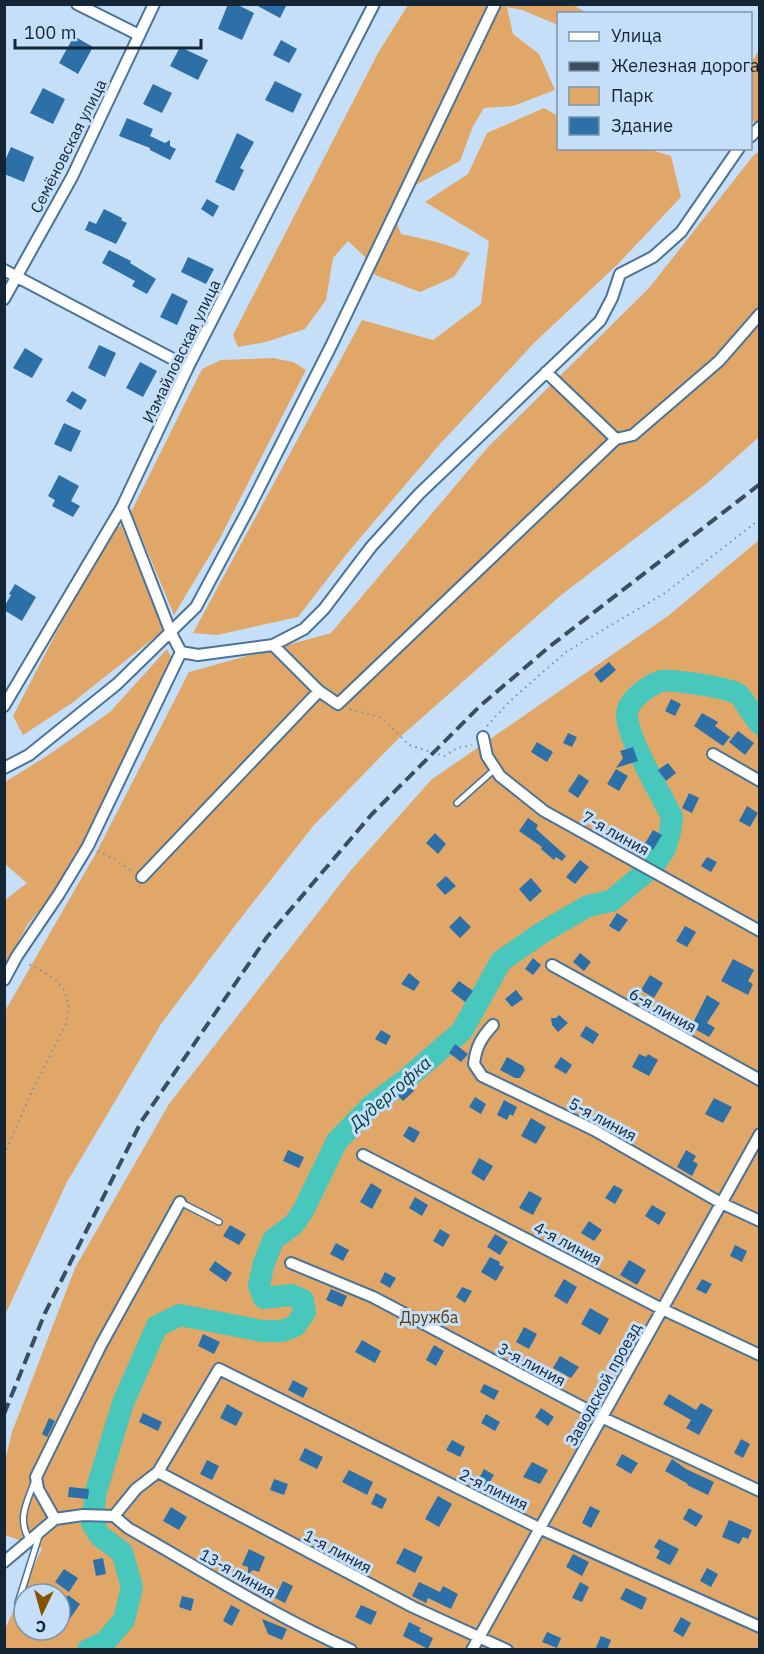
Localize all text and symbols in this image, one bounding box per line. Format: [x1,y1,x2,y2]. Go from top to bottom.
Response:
scale bar [15,12,201,50]
legend [557,12,752,150]
text: 100 m [24,21,76,44]
text: Улица [611,24,662,47]
text: Железная дорога [611,54,760,77]
street label: Семёновская улица [26,75,111,216]
text: Парк [611,84,654,107]
text: Здание [611,114,673,137]
street label: Измайловская улица [138,276,225,426]
street label: 7-я линия [579,806,653,860]
street label: 6-я линия [626,983,700,1037]
water label: Дудергофка [343,1051,436,1136]
street label: 5-я линия [566,1093,640,1145]
street label: 4-я линия [531,1217,605,1269]
park label: Дружба [400,1307,459,1327]
street label: Заводской проезд [561,1318,645,1449]
street label: 3-я линия [495,1338,569,1390]
street label: 2-я линия [456,1464,532,1514]
street label: 1-я линия [301,1525,375,1577]
street label: 13-я линия [197,1544,279,1602]
north arrow [12,1582,72,1642]
text: С [35,1617,47,1637]

